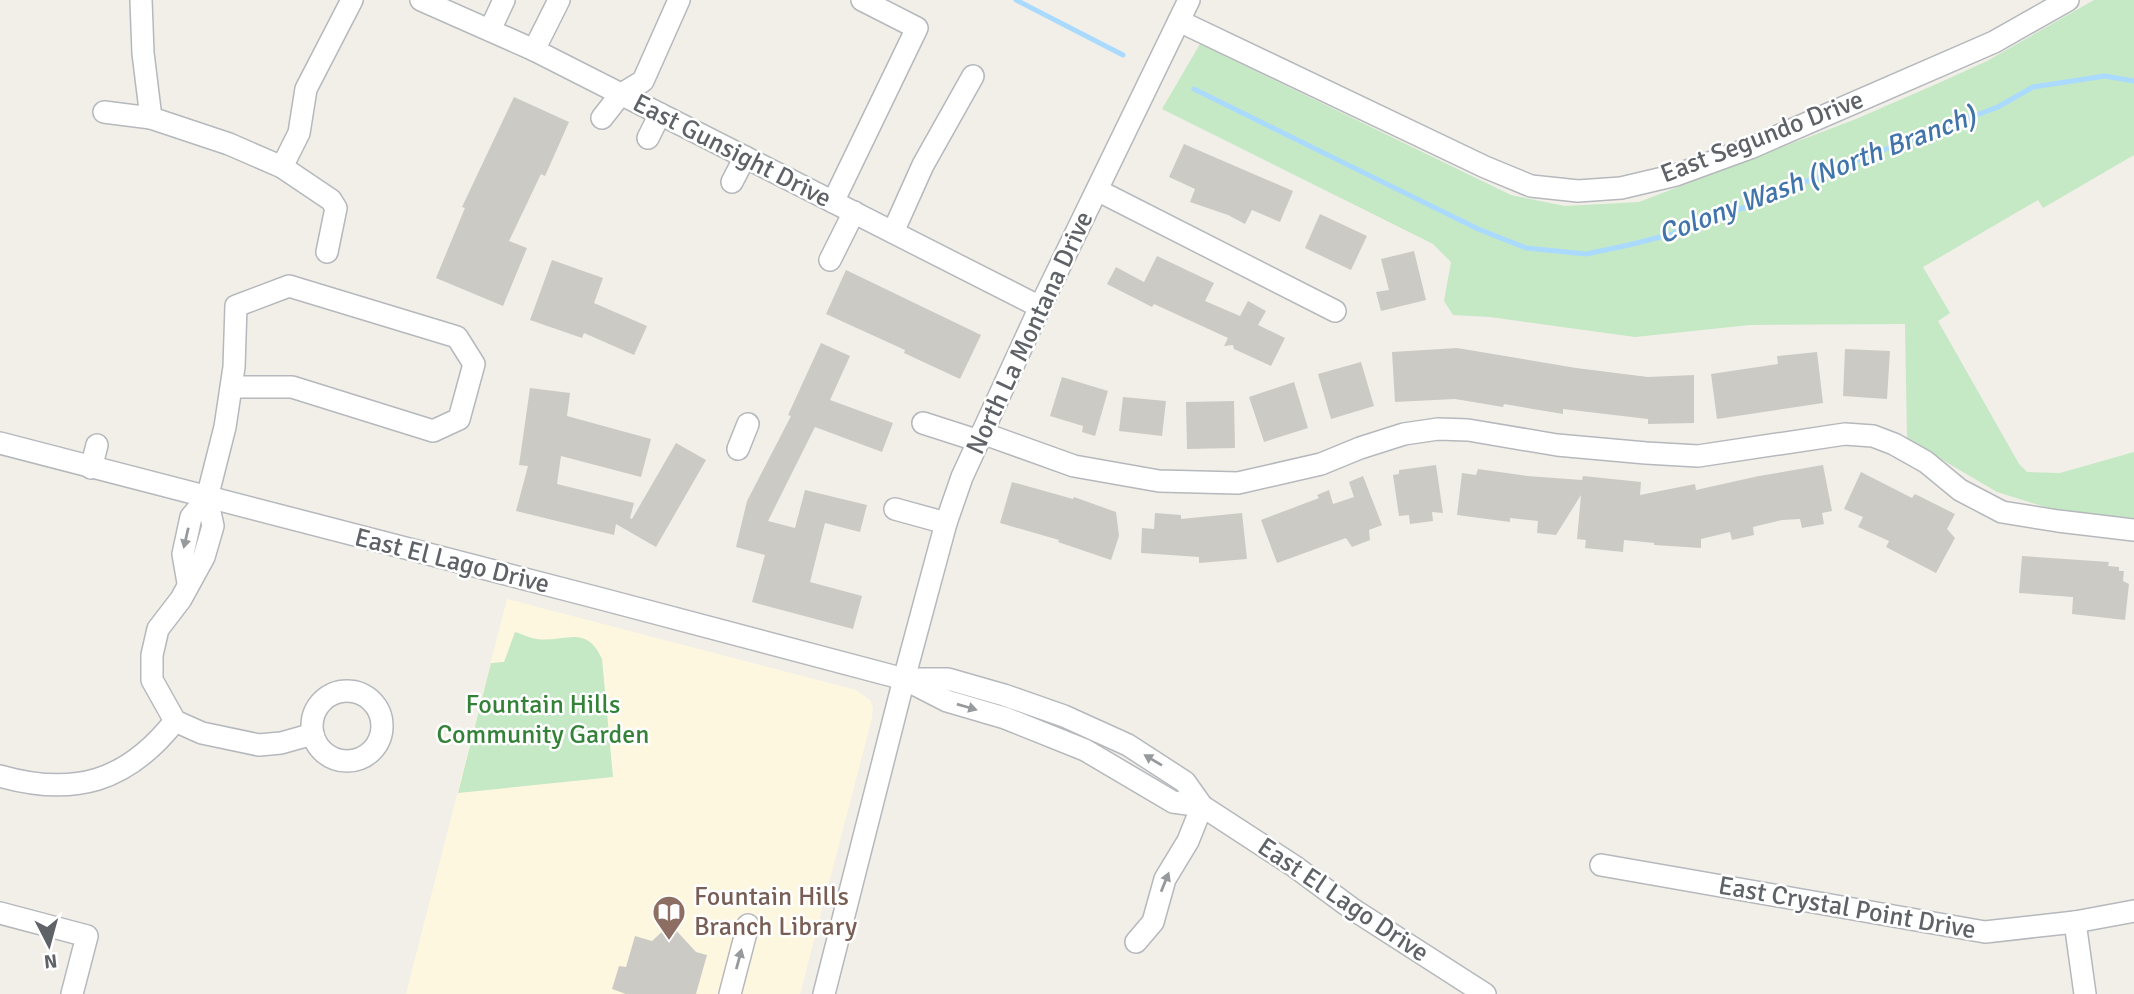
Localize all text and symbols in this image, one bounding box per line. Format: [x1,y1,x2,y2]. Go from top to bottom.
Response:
street label: East Segundo Drive [1656,84,1868,190]
street label: East Gunsight Drive [627,87,837,215]
water label: Colony Wash (North Branch) [1653,98,1982,251]
street label: North La Montana Drive [960,206,1100,460]
street label: East El Lago Drive [351,521,553,601]
one-way arrow [180,527,191,549]
park label: Fountain Hills Community Garden [436,689,650,751]
one-way arrow [956,702,977,712]
one-way arrow [1143,754,1162,767]
street label: East El Lago Drive [1251,831,1435,969]
street label: East Crystal Point Drive [1716,870,1978,946]
one-way arrow [1160,871,1171,892]
place label: Fountain Hills Branch Library [694,881,857,943]
library icon: Fountain Hills Branch Library [650,893,688,942]
north arrow [14,910,84,980]
text: N [43,948,58,974]
one-way arrow [734,948,745,970]

